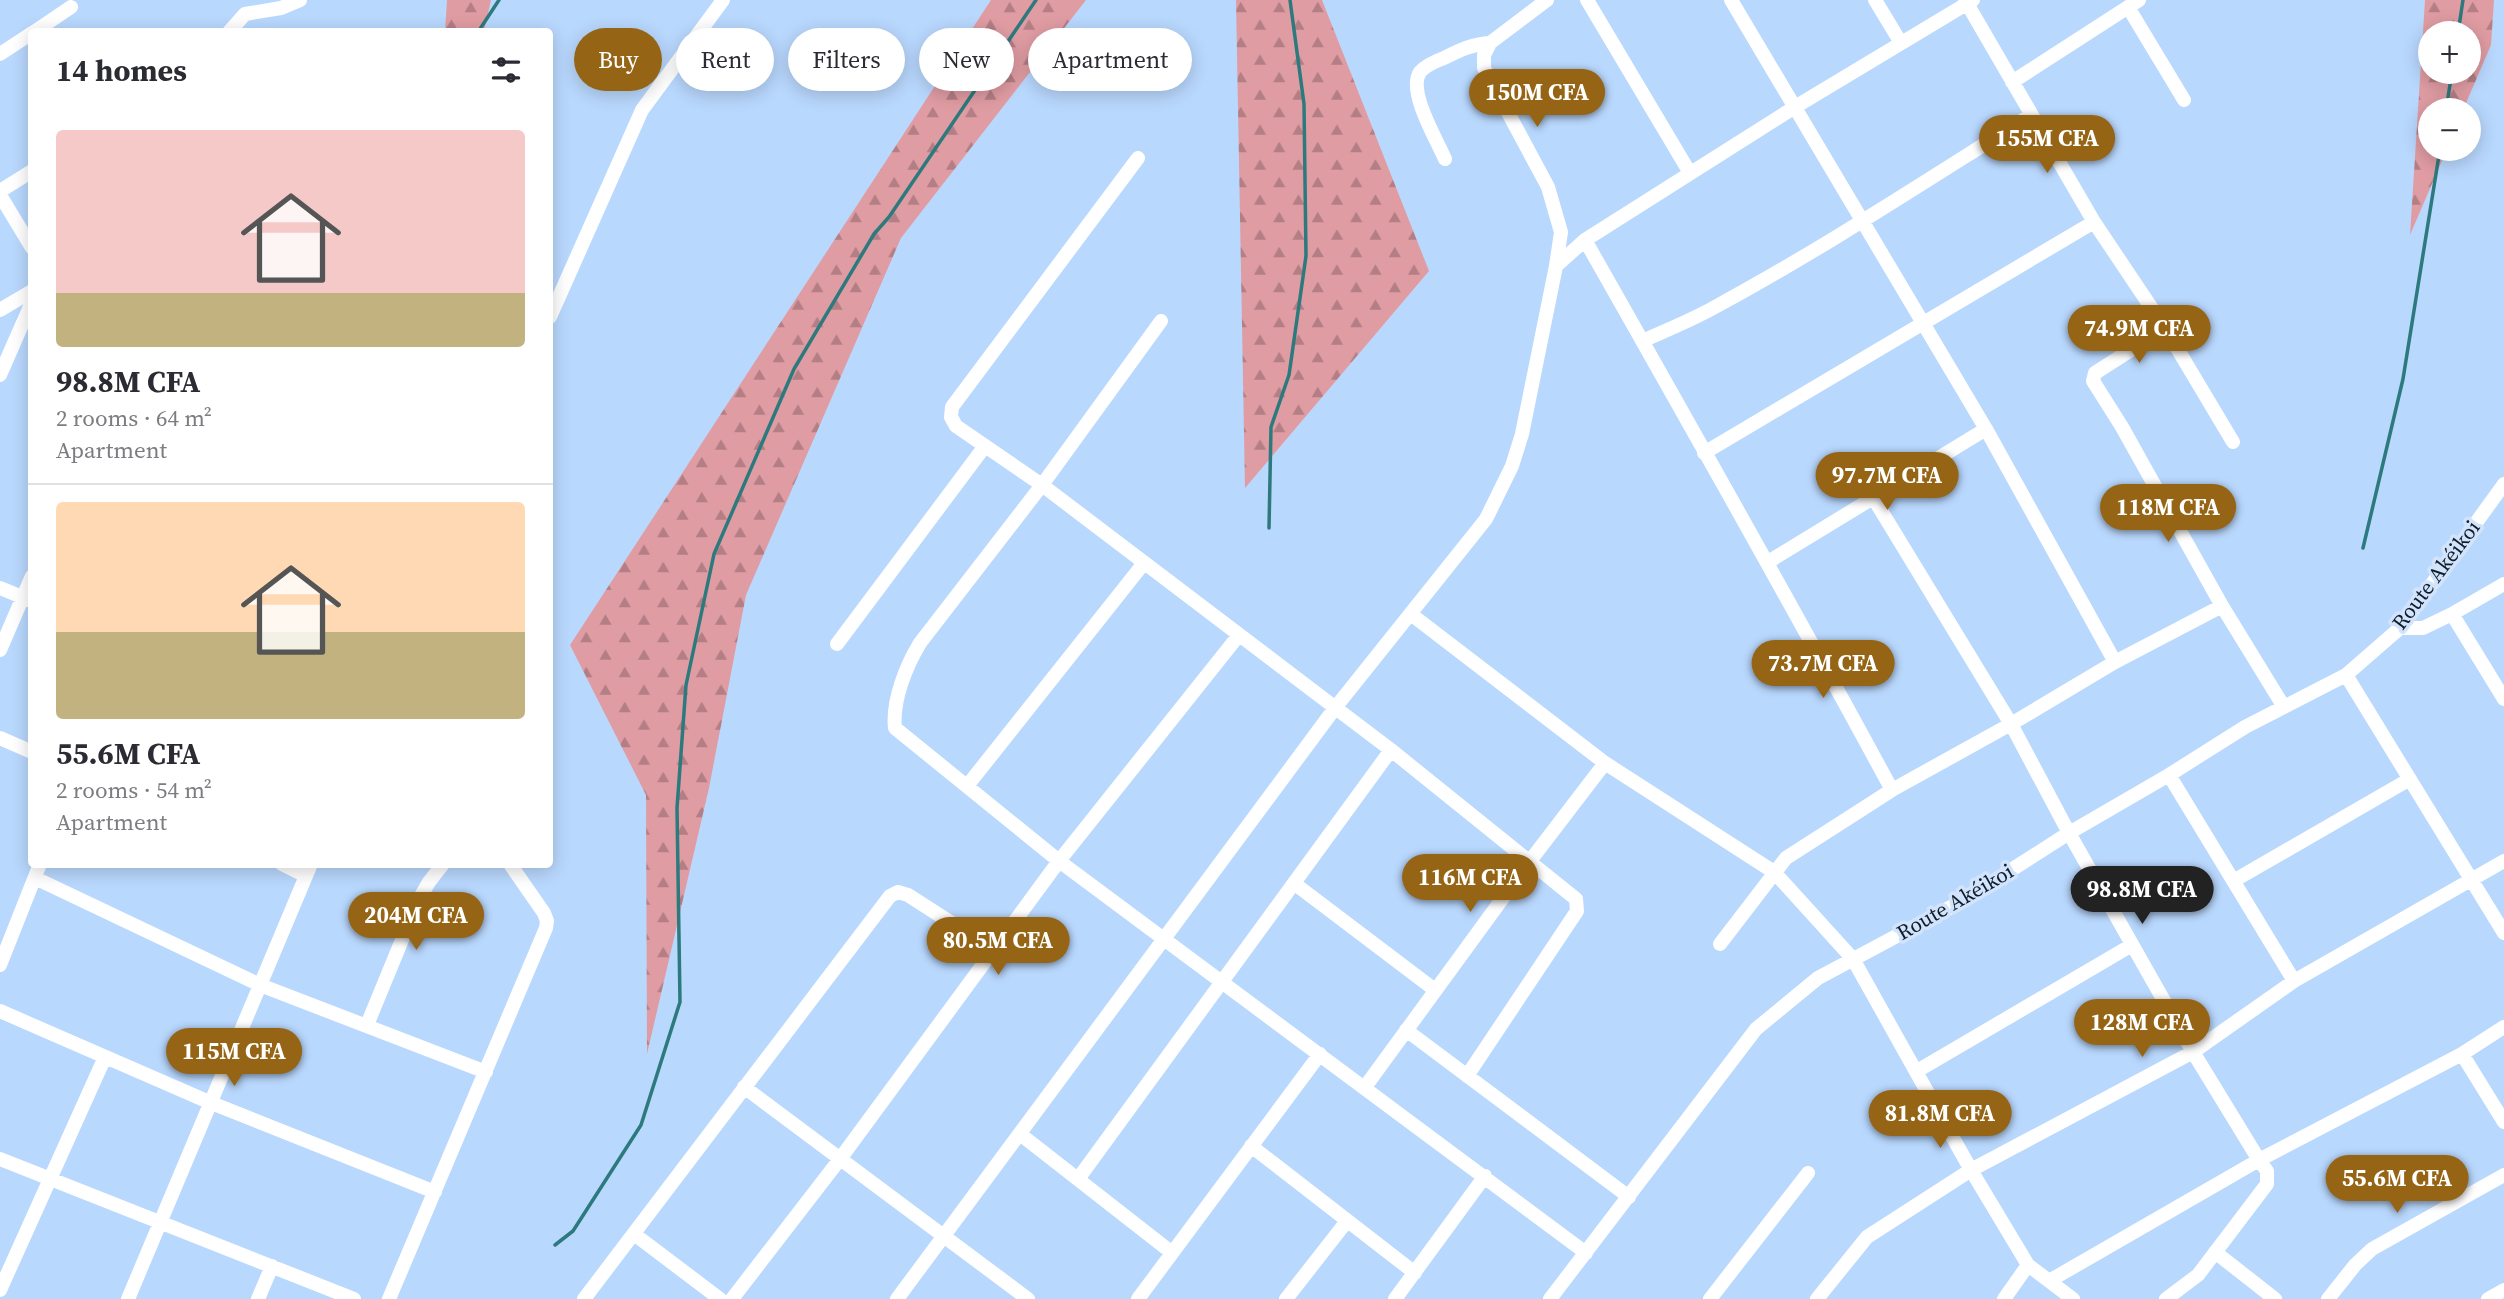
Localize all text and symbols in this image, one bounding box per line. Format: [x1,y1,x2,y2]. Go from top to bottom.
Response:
map controls [2418,21,2481,161]
button: + [2418,21,2481,84]
chip: Buy [574,28,662,91]
chip: Rent [676,28,774,91]
chip: Filters [788,28,905,91]
chip: New [919,28,1014,91]
chip: Apartment [1028,28,1192,91]
text: 14 homes [56,50,187,91]
icon: filters [487,51,525,89]
pin: 150M CFA [1465,69,1609,129]
text: 150M CFA [1485,76,1589,108]
button: − [2418,98,2481,161]
pin: 155M CFA [1975,116,2119,175]
text: 155M CFA [1995,122,2099,154]
icon: home [228,175,354,301]
pin: 74.9M CFA [2059,306,2219,365]
text: 74.9M CFA [2084,312,2194,344]
text: 98.8M CFA [56,361,200,402]
text: 2 rooms · 64 m² [56,402,212,434]
text: Apartment [56,434,167,466]
pin: 97.7M CFA [1807,452,1967,512]
text: 97.7M CFA [1832,459,1942,491]
pin: 118M CFA [2096,484,2240,544]
text: 118M CFA [2116,491,2220,523]
street label: Route Akéikoi [2385,514,2486,635]
icon: home [228,547,354,673]
pin: 73.7M CFA [1743,640,1903,700]
text: 73.7M CFA [1768,647,1878,679]
text: 55.6M CFA [56,733,200,774]
text: 2 rooms · 54 m² [56,774,212,806]
text: Apartment [56,806,167,838]
pin: 116M CFA [1398,855,1542,914]
street label: Route Akéikoi [1891,856,2018,947]
text: 116M CFA [1418,861,1522,893]
pin: 98.8M CFA [2062,866,2222,926]
text: 98.8M CFA [2087,873,2197,905]
pin: 204M CFA [344,892,488,952]
text: 204M CFA [364,899,468,931]
pin: 80.5M CFA [918,918,1078,977]
text: 80.5M CFA [943,924,1053,956]
pin: 128M CFA [2070,1000,2214,1059]
text: 128M CFA [2090,1006,2194,1038]
pin: 115M CFA [162,1028,306,1088]
text: 115M CFA [182,1035,286,1067]
pin: 81.8M CFA [1860,1090,2020,1150]
text: 81.8M CFA [1885,1097,1995,1129]
pin: 55.6M CFA [2317,1156,2477,1215]
text: 55.6M CFA [2342,1162,2452,1194]

